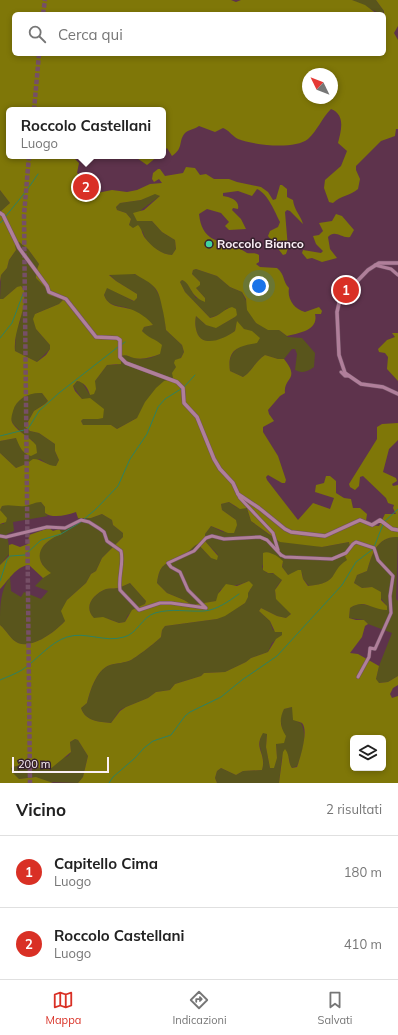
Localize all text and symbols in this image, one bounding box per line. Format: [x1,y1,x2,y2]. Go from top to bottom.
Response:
search box [12,12,386,56]
icon: search [26,23,48,45]
text: Cerca qui [58,25,123,44]
north arrow [302,68,338,104]
popup [6,107,166,159]
text: Roccolo Castellani [21,116,151,135]
text: Luogo [21,135,58,151]
pin: 2 [73,172,99,202]
place label: Roccolo Bianco [217,236,304,251]
marker: Roccolo Bianco [204,239,214,249]
pin: 1 [333,275,359,305]
your location [249,276,269,296]
map controls [350,735,386,771]
button: layers [350,735,386,771]
scale bar [12,755,109,774]
text: 200 m [18,757,50,771]
text: Vicino [16,799,66,820]
text: 2 risultati [326,801,382,817]
text: Capitello Cima [54,854,158,873]
text: 1 [25,864,33,880]
text: 180 m [344,864,382,880]
text: Luogo [54,873,91,889]
text: Roccolo Castellani [54,926,185,945]
text: 2 [25,936,33,952]
text: 410 m [344,936,382,952]
text: Luogo [54,945,91,961]
tab: Mappa [46,989,81,1027]
tab: Indicazioni [172,989,227,1027]
tab: Salvati [318,989,352,1027]

